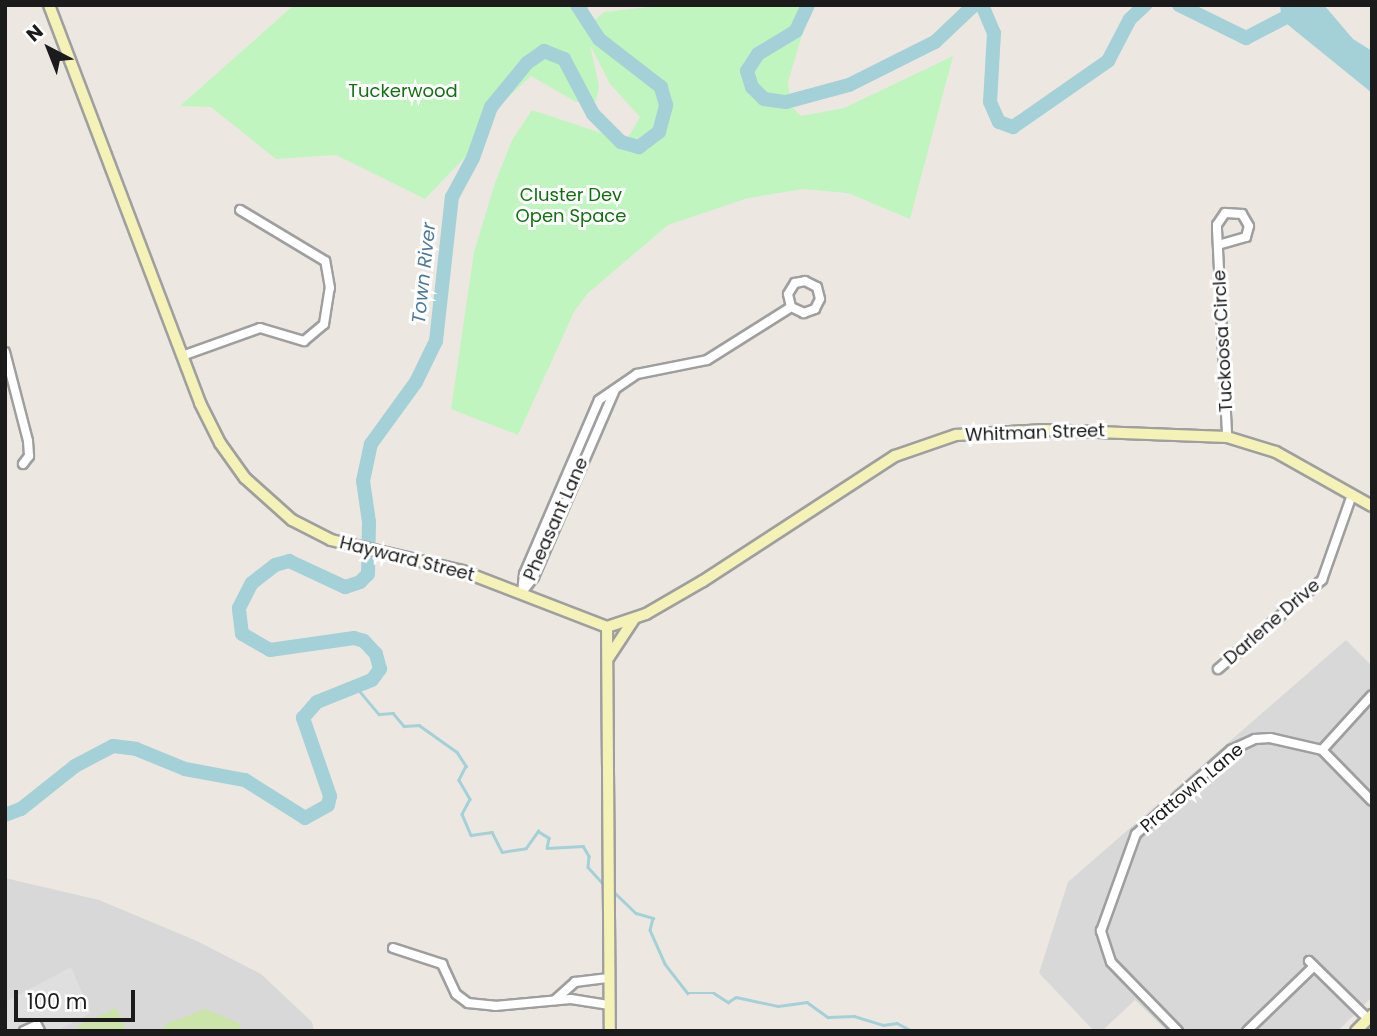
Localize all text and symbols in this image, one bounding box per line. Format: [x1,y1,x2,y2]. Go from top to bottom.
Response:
north arrow [14,14,84,84]
text: N [20,18,49,48]
park label: Tuckerwood [348,80,458,102]
park label: Cluster Dev Open Space [516,185,626,228]
water label: Town River [407,221,441,325]
street label: Tuckoosa Circle [1208,269,1238,413]
street label: Whitman Street [965,420,1105,446]
street label: Pheasant Lane [519,454,593,584]
street label: Hayward Street [337,532,477,586]
street label: Darlene Drive [1220,575,1324,669]
street label: Prattown Lane [1136,739,1248,837]
scale bar [18,976,138,1020]
text: 100 m [27,987,87,1016]

